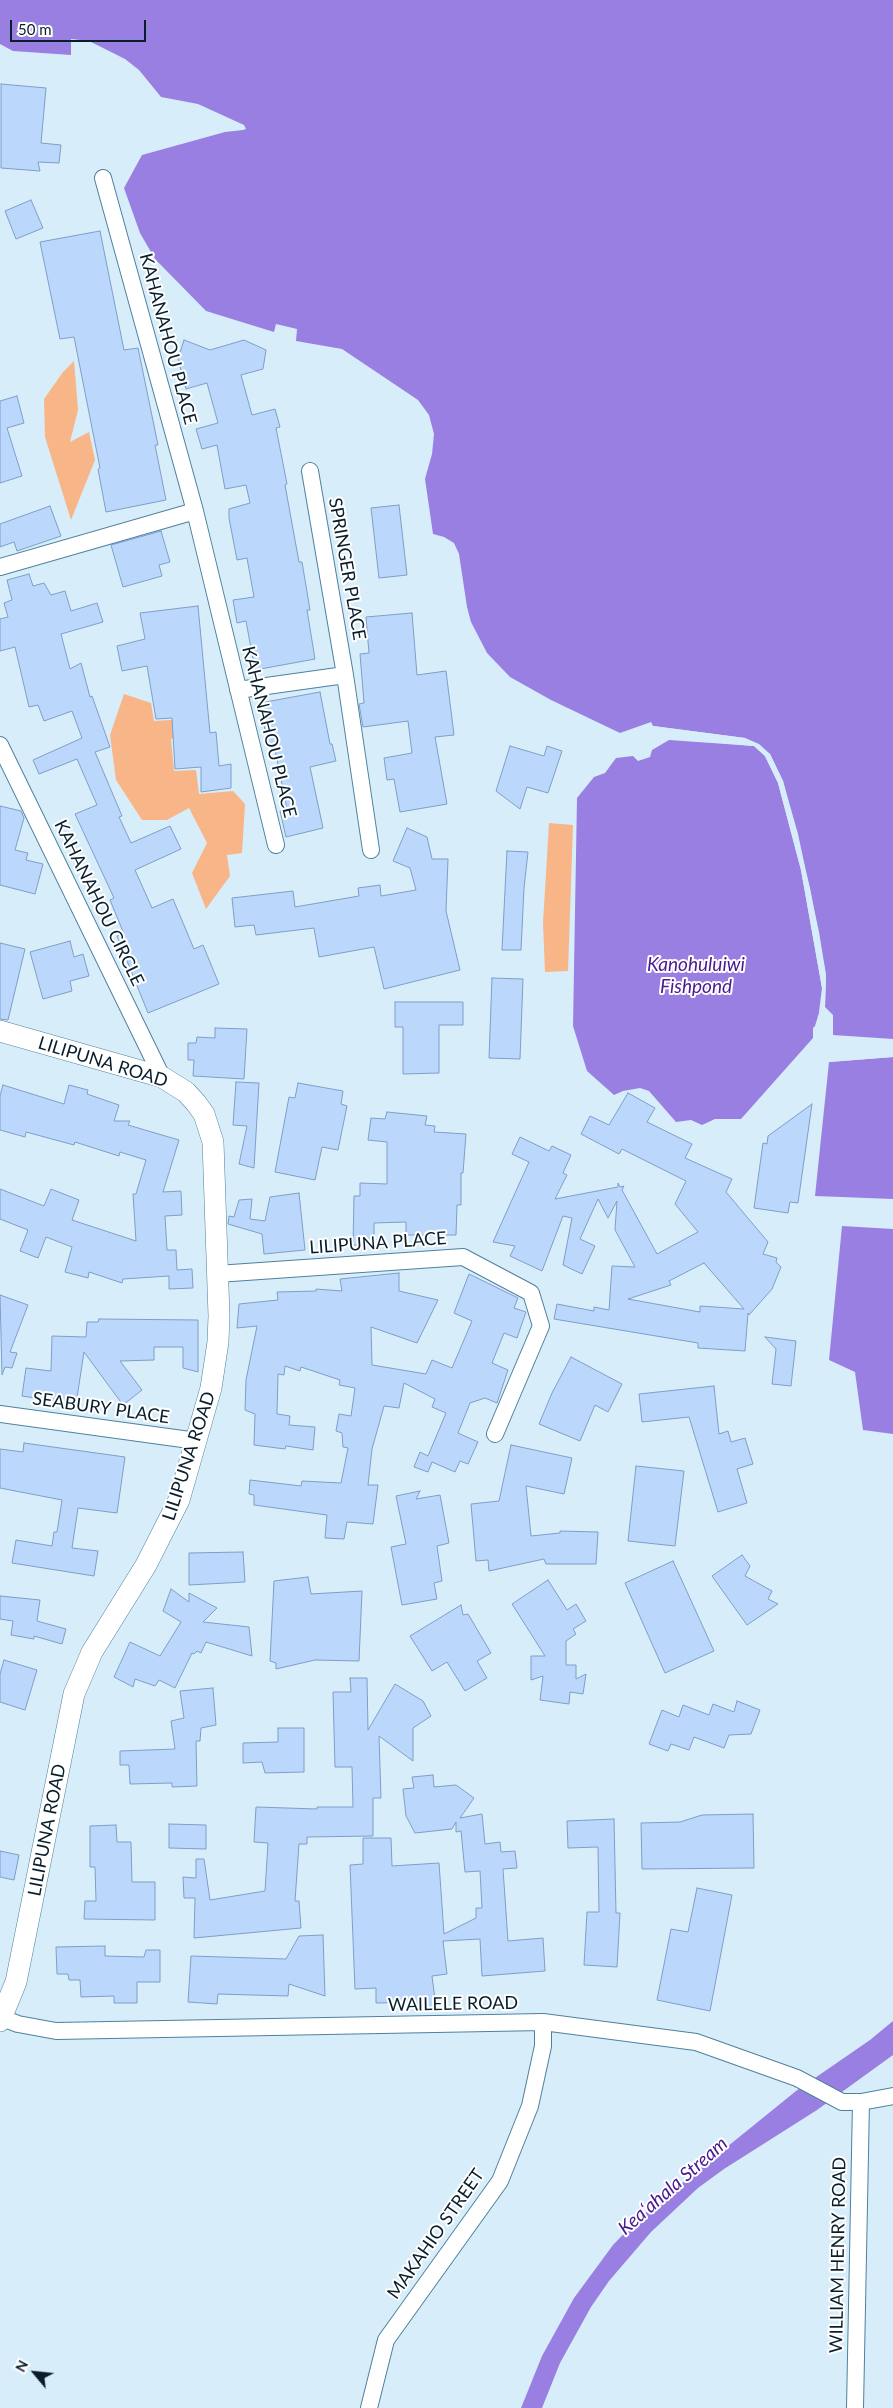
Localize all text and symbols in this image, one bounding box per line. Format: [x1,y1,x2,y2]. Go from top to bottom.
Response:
scale bar [12,10,149,42]
text: 50 m [18,20,52,38]
street label: KAHANAHOU PLACE [135,251,201,427]
street label: SPRINGER PLACE [324,496,370,642]
street label: KAHANAHOU PLACE [237,644,301,820]
street label: KAHANAHOU CIRCLE [49,817,149,989]
water label: Kanohuluiwi Fishpond [647,954,745,998]
street label: LILIPUNA ROAD [36,1032,170,1092]
street label: LILIPUNA PLACE [309,1227,447,1259]
street label: SEABURY PLACE [31,1388,171,1428]
street label: LILIPUNA ROAD [158,1389,220,1523]
street label: LILIPUNA ROAD [24,1762,70,1898]
street label: WAILELE ROAD [388,1992,518,2016]
water label: Keaʻahala Stream [614,2132,732,2240]
street label: WILLIAM HENRY ROAD [825,2157,851,2353]
street label: MAKAHIO STREET [383,2165,489,2303]
north arrow [10,2348,60,2398]
text: N [11,2357,31,2374]

